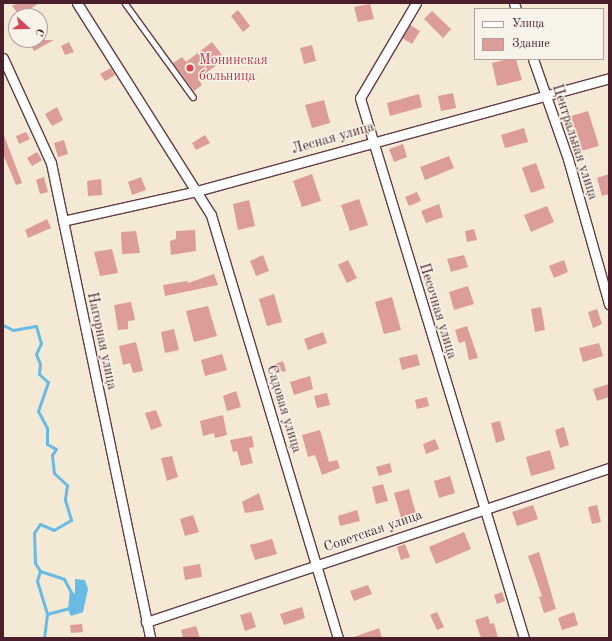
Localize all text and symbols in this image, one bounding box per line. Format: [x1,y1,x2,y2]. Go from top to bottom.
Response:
north arrow [8,8,48,48]
legend [474,8,604,60]
text: Улица [512,18,545,30]
text: С [32,27,45,37]
text: Здание [512,38,550,50]
place label: Монинская больница [199,52,268,84]
marker: Монинская больница [184,62,196,74]
street label: Центральная улица [548,82,602,202]
street label: Лесная улица [290,118,376,158]
street label: Песочная улица [415,261,461,361]
street label: Нагорная улица [83,291,121,391]
street label: Садовая улица [263,363,305,455]
street label: Советская улица [321,506,425,556]

